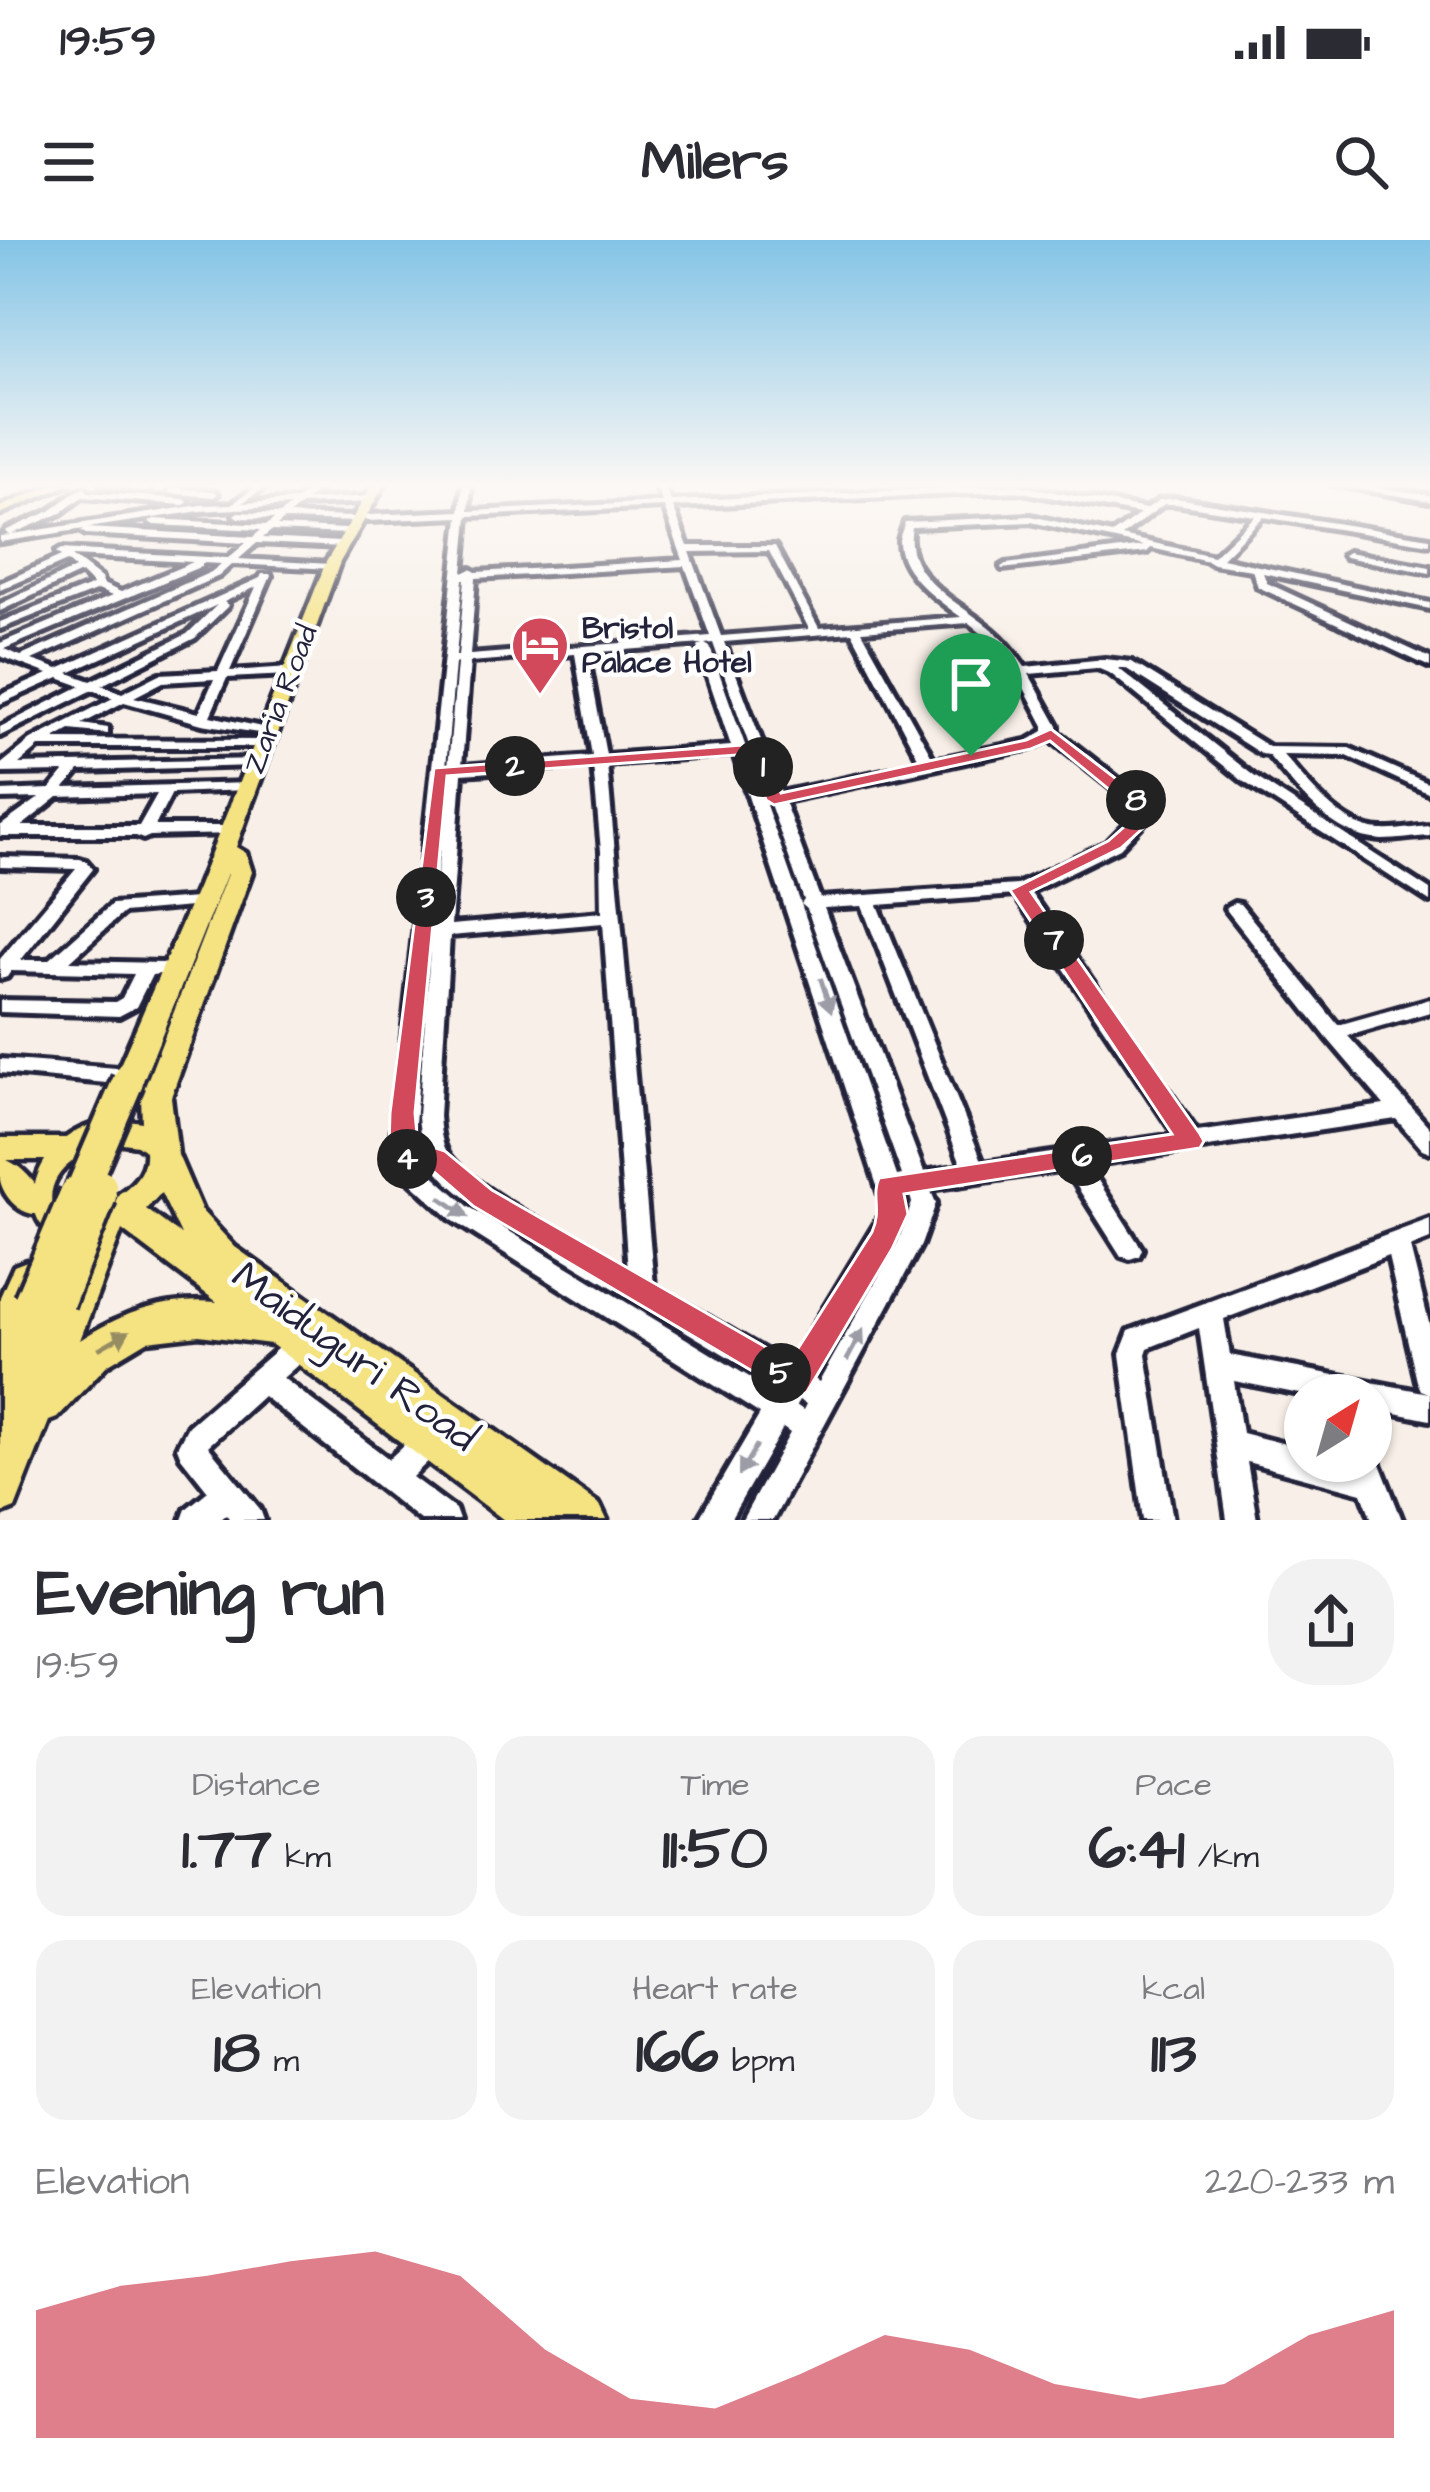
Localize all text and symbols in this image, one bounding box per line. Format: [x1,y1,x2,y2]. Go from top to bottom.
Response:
text: 19:59 [60,11,156,73]
text: Milers [641,125,789,200]
icon: menu [36,129,102,195]
icon: search [1328,129,1394,195]
place label: Bristol Palace Hotel [582,608,752,684]
hotel icon: Bristol Palace Hotel [509,614,571,696]
street label: Zaria Road [233,619,329,780]
pin [920,633,1022,756]
icon: arrive [938,651,1004,717]
pin: 2 [485,736,545,796]
pin: 1 [733,737,793,797]
text: 2 [506,743,524,789]
text: 1 [761,744,765,790]
pin: 8 [1106,770,1166,830]
text: 8 [1125,777,1147,823]
pin: 3 [396,867,456,927]
text: 3 [418,874,434,920]
pin: 7 [1024,910,1084,970]
text: 7 [1044,917,1064,963]
one-way arrow [818,977,836,1013]
pin: 6 [1052,1126,1112,1186]
pin: 4 [377,1129,437,1189]
text: 6 [1072,1133,1092,1179]
text: 4 [396,1136,418,1182]
one-way arrow [438,1195,470,1218]
street label: Maiduguri Road [219,1248,489,1466]
one-way arrow [844,1327,865,1362]
one-way arrow [97,1330,131,1351]
pin: 5 [751,1343,811,1403]
text: 5 [769,1350,793,1396]
north arrow [1284,1374,1392,1482]
map controls [1284,1374,1392,1482]
one-way arrow [739,1443,760,1477]
text: Evening run [36,1549,384,1641]
button: share [1268,1559,1394,1685]
text: 19:59 [36,1640,120,1694]
text: Distance [192,1762,320,1808]
text: Time [680,1762,750,1808]
text: Pace [1135,1762,1212,1808]
text: 1.77 [182,1808,272,1891]
text: 11:50 [662,1808,768,1891]
text: 6:41 [1088,1808,1185,1891]
text: km [272,1834,331,1880]
text: /km [1185,1834,1259,1880]
text: Elevation [191,1966,321,2012]
text: Heart rate [632,1966,798,2012]
text: kcal [1142,1966,1205,2012]
text: 18 [214,2012,260,2095]
text: 166 [636,2012,719,2095]
text: 113 [1151,2012,1197,2095]
text: m [260,2038,299,2084]
text: bpm [719,2038,794,2084]
text: Elevation [36,2156,190,2210]
text: 220–233 m [1205,2156,1394,2210]

